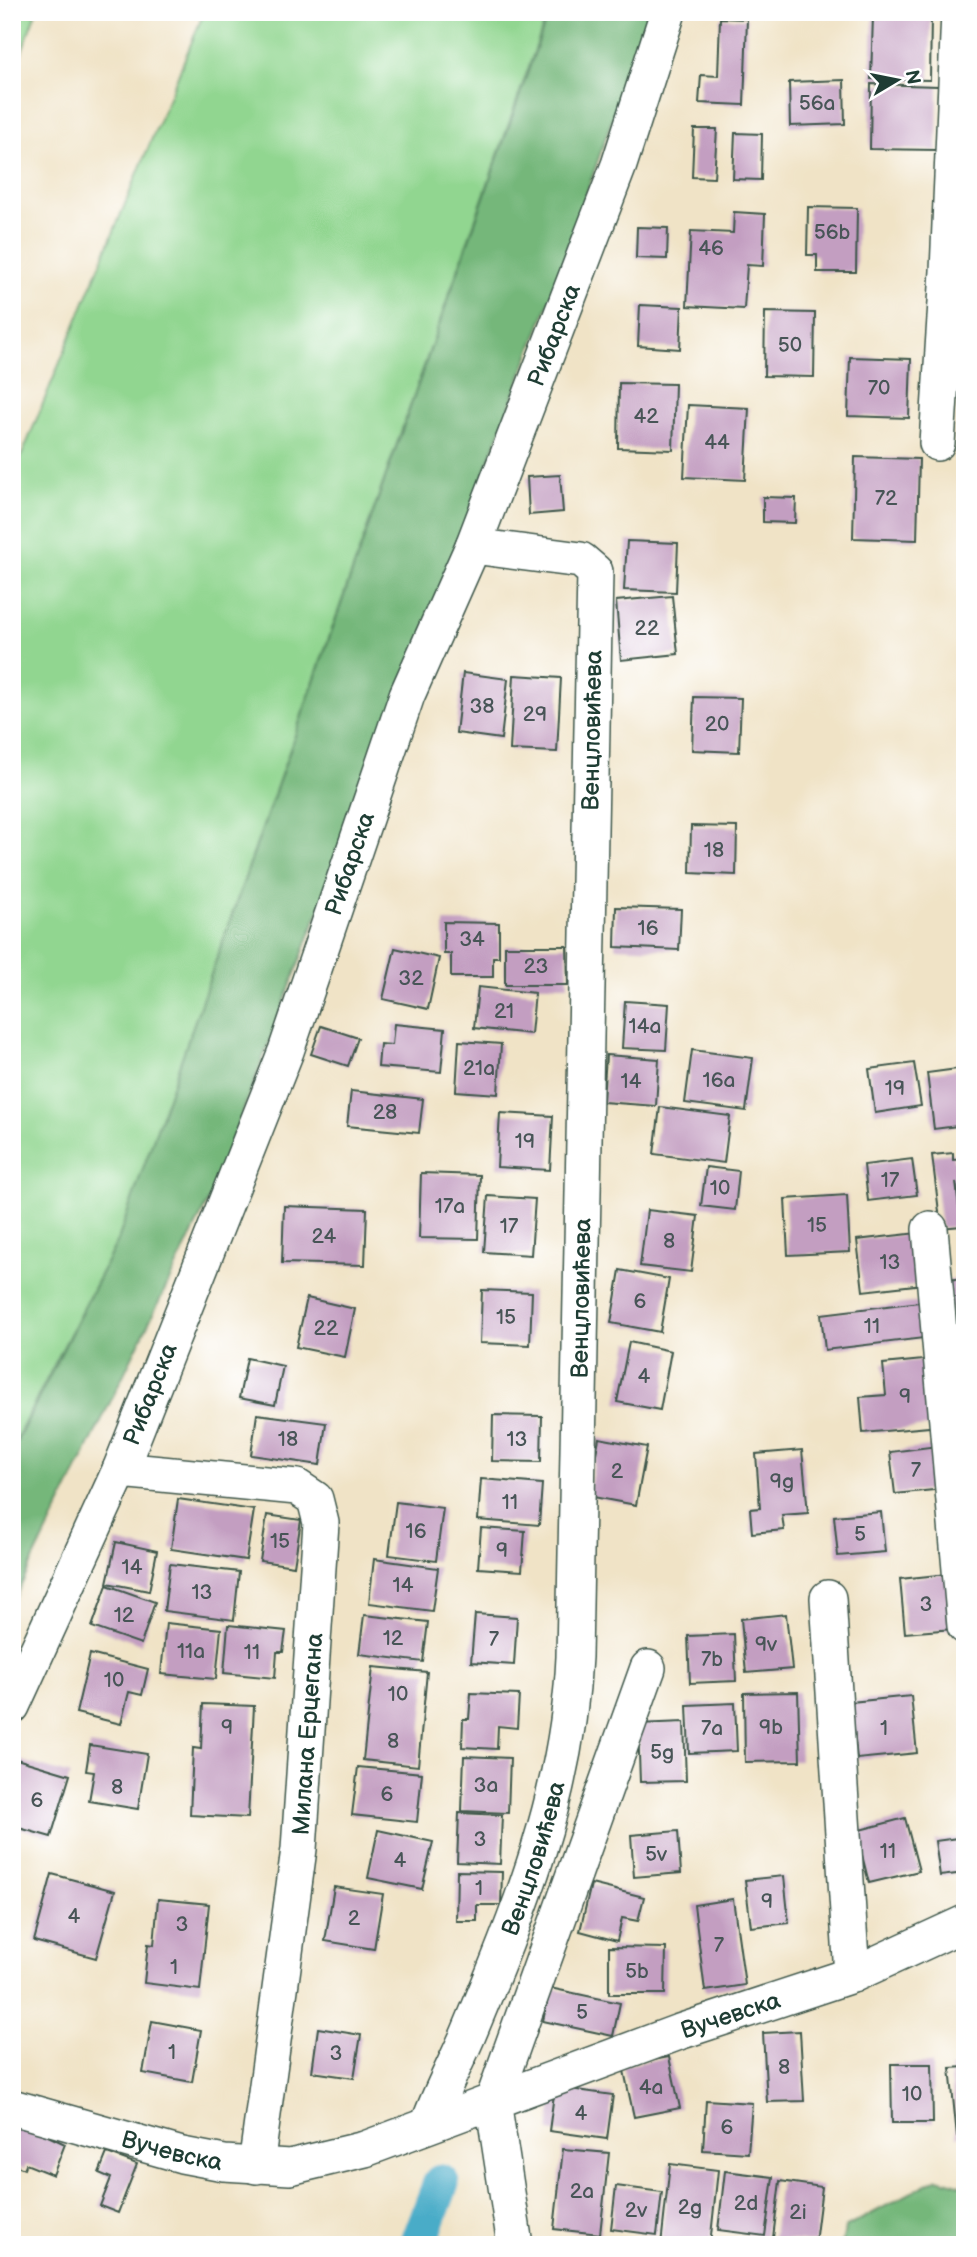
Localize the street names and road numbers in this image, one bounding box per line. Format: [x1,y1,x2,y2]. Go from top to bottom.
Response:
street label: Рибарска [521,280,587,391]
street label: Венцловићева [576,650,608,811]
street label: Рибарска [319,808,381,919]
street label: Венцловићева [565,1218,597,1379]
street label: Рибарска [117,1339,183,1450]
street label: Милана Ерцегана [286,1632,330,1836]
street label: Венцловићева [495,1778,571,1940]
street label: Вучевска [677,1985,784,2045]
street label: Вучевска [118,2124,225,2177]

